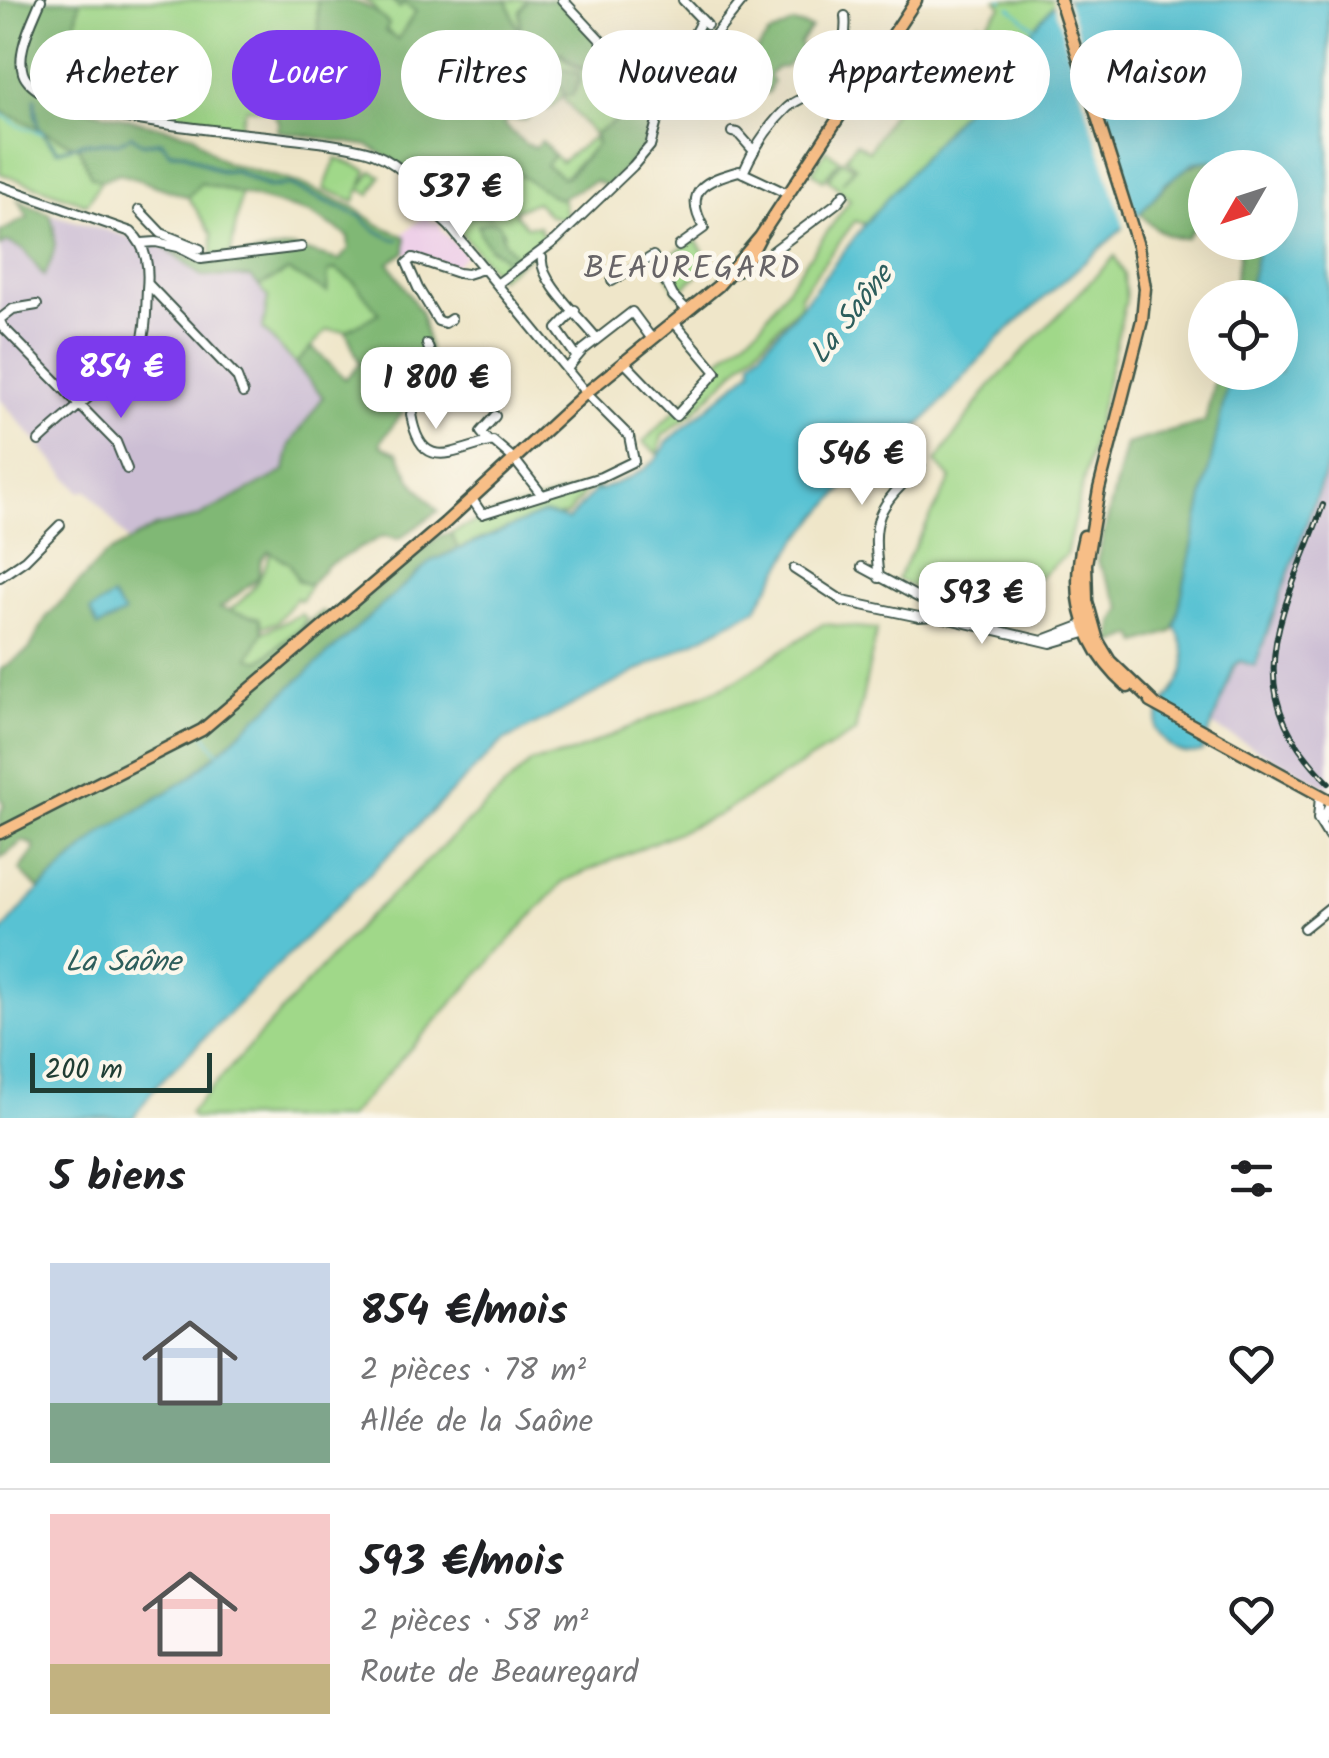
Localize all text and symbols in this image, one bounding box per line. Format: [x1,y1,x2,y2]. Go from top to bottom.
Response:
chip: Acheter [30,30,212,120]
chip: Louer [232,30,381,120]
chip: Filtres [401,30,562,120]
chip: Nouveau [582,30,773,120]
chip: Appartement [793,30,1050,120]
chip: Maison [1070,30,1242,120]
north arrow [1188,150,1298,260]
map controls [1188,150,1298,390]
pin: 537 € [391,156,531,241]
text: 537 € [420,163,502,214]
district label: BEAUREGARD [584,244,802,295]
water label: La Saône [798,253,908,375]
button: locate [1188,280,1298,390]
pin: 854 € [51,336,191,421]
text: 854 € [78,343,164,394]
pin: 1 800 € [344,347,528,432]
text: 1 800 € [383,354,489,405]
pin: 546 € [792,423,932,508]
text: 546 € [820,430,904,481]
pin: 593 € [912,562,1052,647]
text: 593 € [941,569,1023,620]
water label: La Saône [65,939,183,987]
scale bar [30,1048,212,1092]
text: 200 m [45,1048,123,1093]
text: 5 biens [50,1145,186,1212]
icon: filters [1224,1151,1279,1206]
text: 854 €/mois [360,1279,568,1346]
icon: home [130,1303,250,1423]
icon: heart [1224,1336,1279,1391]
text: 2 pièces · 78 m² [360,1346,586,1397]
text: Allée de la Saône [360,1397,593,1448]
text: 593 €/mois [360,1530,564,1597]
icon: home [130,1554,250,1674]
icon: heart [1224,1587,1279,1642]
text: 2 pièces · 58 m² [360,1597,588,1648]
text: Route de Beauregard [360,1648,638,1699]

